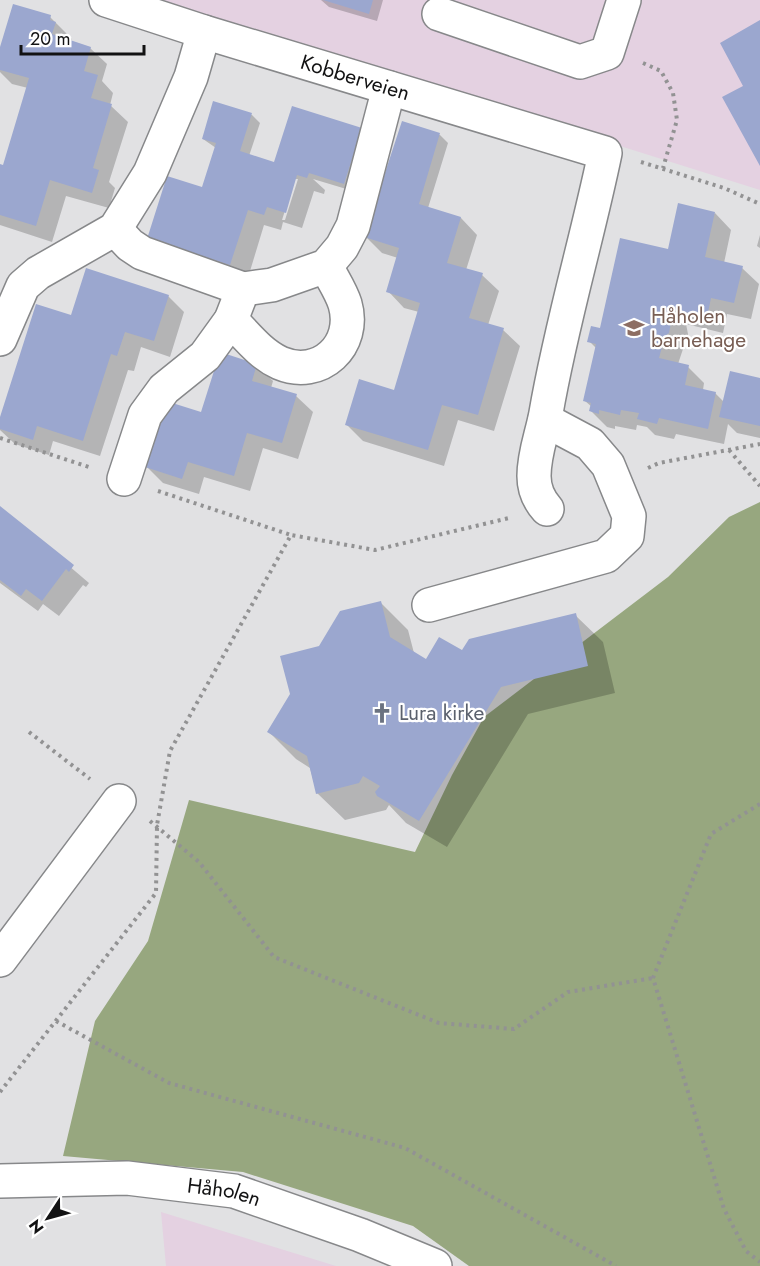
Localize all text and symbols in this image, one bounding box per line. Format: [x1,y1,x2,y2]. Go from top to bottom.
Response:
scale bar [21,18,144,56]
text: 20 m [30,26,70,52]
street label: Kobberveien [297,47,413,108]
place label: Håholen barnehage [651,301,746,355]
school or university icon: Håholen barnehage [622,316,646,340]
place label: Lura kirke [399,698,484,728]
church icon: Lura kirke [370,701,394,725]
street label: Håholen [186,1170,265,1214]
north arrow [18,1188,78,1248]
text: N [23,1215,49,1238]

